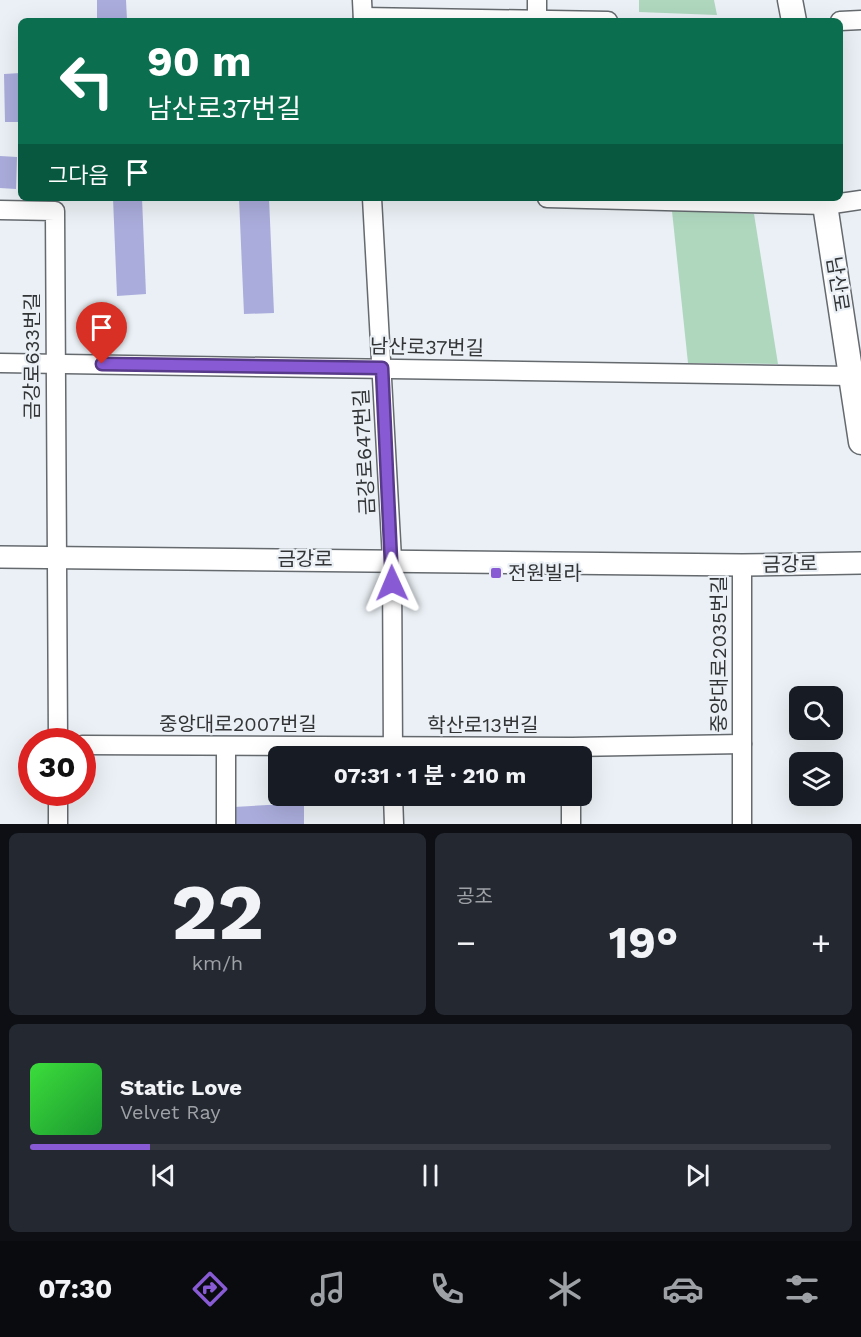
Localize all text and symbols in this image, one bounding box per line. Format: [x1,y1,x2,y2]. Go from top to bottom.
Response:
text: 90 m [147,37,251,86]
icon: left [48,42,126,120]
text: 남산로37번길 [147,93,301,125]
icon: arrive [121,156,154,189]
text: 그다음 [48,163,109,188]
street label: 남산로 [822,255,854,313]
street label: 금강로633번길 [20,292,44,420]
pin [76,302,127,364]
icon: arrive [85,311,118,344]
street label: 남산로37번길 [370,334,484,360]
street label: 금강로647번길 [349,388,379,516]
street label: 금강로 [277,547,333,571]
position arrow [360,551,424,615]
street label: 금강로 [762,552,818,576]
place label: 전원빌라 [508,561,582,585]
marker: 전원빌라 [489,566,503,580]
street label: 중앙대로2035번길 [707,575,731,733]
map controls [789,686,843,806]
button: search [789,686,843,740]
street label: 중앙대로2007번길 [159,712,317,736]
street label: 학산로13번길 [427,713,539,737]
speed limit sign: 30 [18,728,96,806]
button: layers [789,752,843,806]
text: 07:31 · 1 분 · 210 m [334,763,526,788]
text: 22 [171,866,264,958]
text: 공조 [456,884,493,908]
text: 19° [609,916,678,969]
text: − [456,923,476,962]
text: + [811,923,831,962]
text: km/h [192,951,243,975]
text: Static Love [120,1075,242,1100]
text: Velvet Ray [120,1100,221,1124]
icon: previous [147,1159,180,1192]
icon: pause [414,1159,447,1192]
icon: next [681,1159,714,1192]
icon: directions [189,1268,231,1310]
icon: music [307,1268,349,1310]
icon: phone [426,1268,468,1310]
icon: climate [544,1268,586,1310]
icon: car [662,1268,704,1310]
icon: filters [781,1268,823,1310]
text: 07:30 [38,1273,112,1305]

